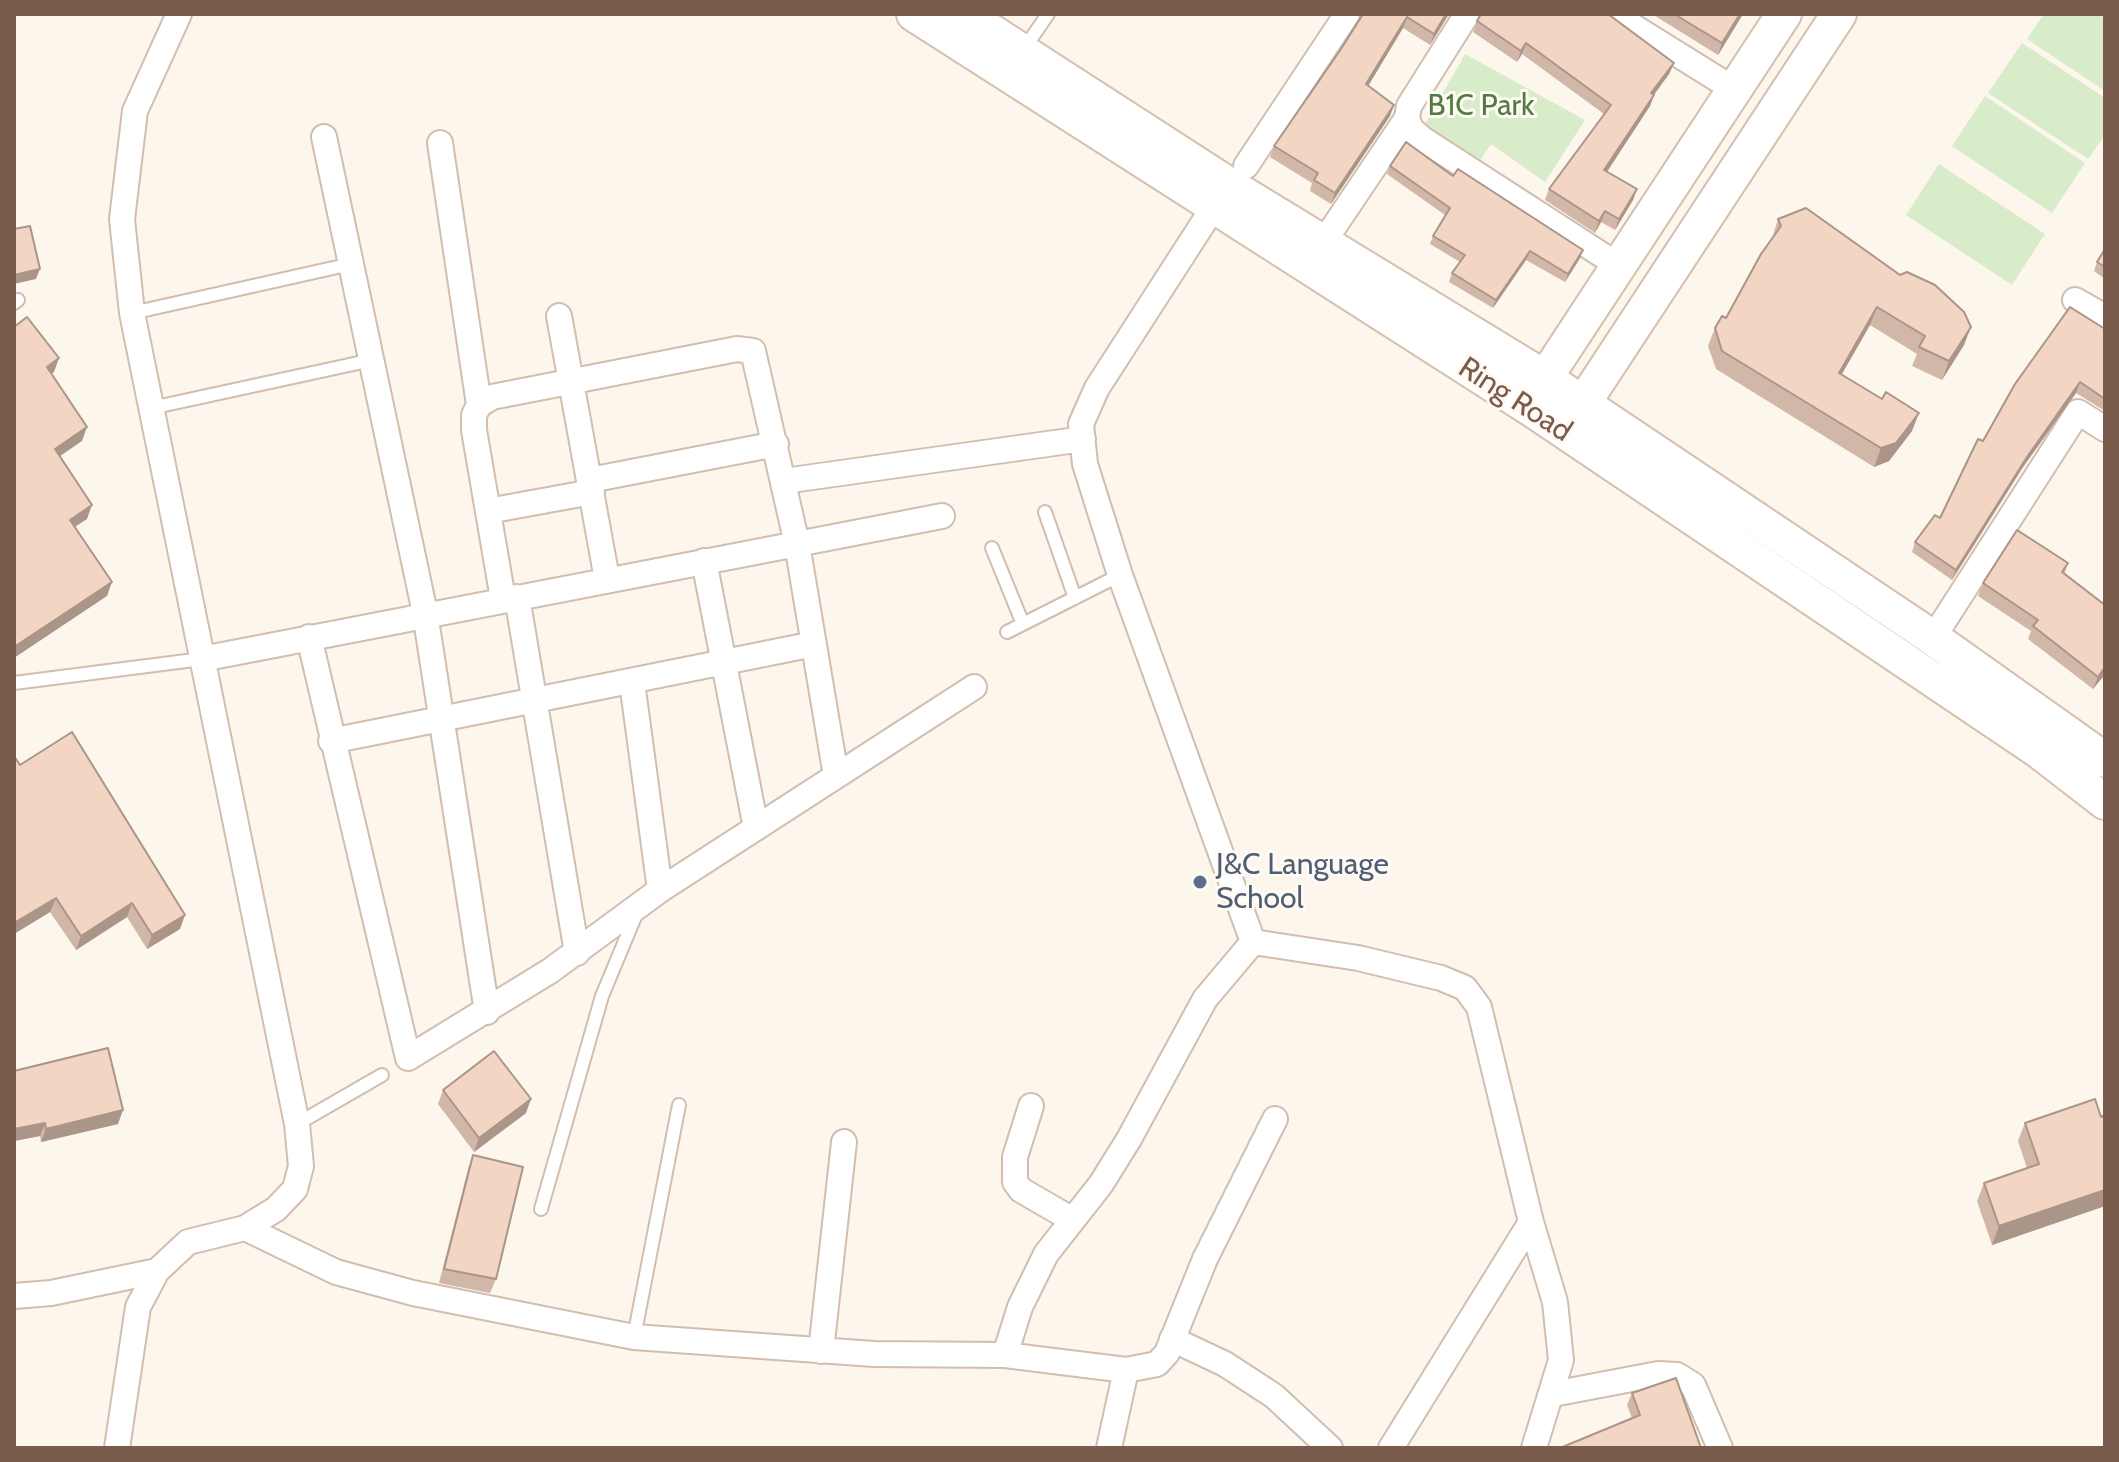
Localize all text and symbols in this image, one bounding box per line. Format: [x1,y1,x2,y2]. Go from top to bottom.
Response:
park label: B1C Park [1428,88,1534,124]
street label: Ring Road [1452,350,1578,450]
place label: J&C Language School [1216,847,1389,918]
marker: J&C Language School [1191,873,1209,891]

